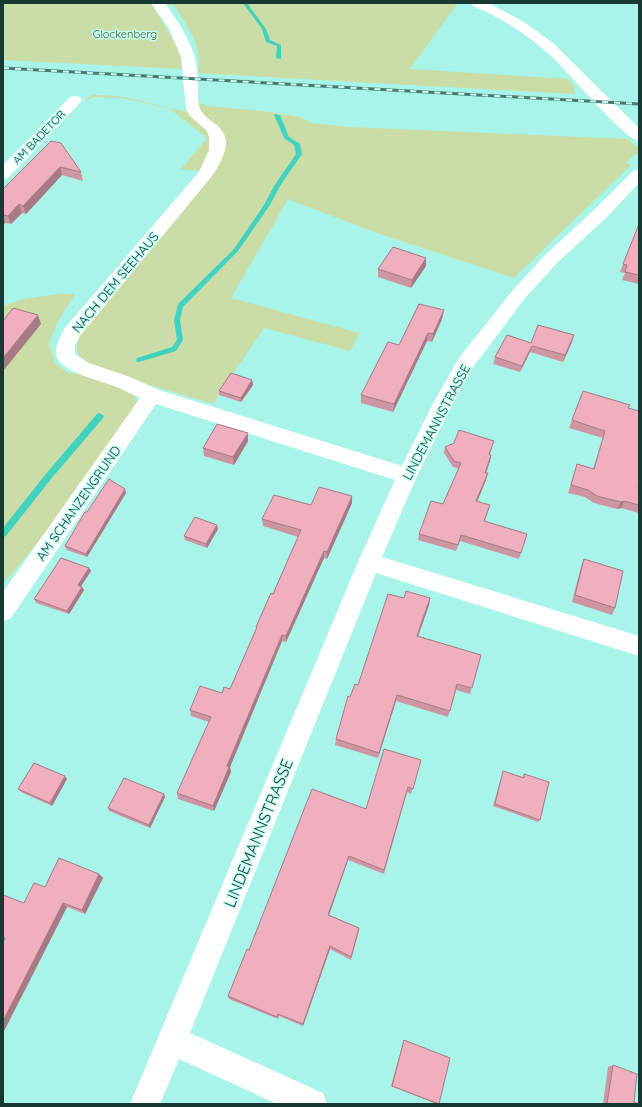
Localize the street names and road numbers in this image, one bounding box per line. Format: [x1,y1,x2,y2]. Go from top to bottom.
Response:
street label: AM BADETOR [10,107,68,167]
street label: NACH DEM SEEHAUS [68,228,162,336]
street label: LINDEMANNSTRASSE [399,361,473,483]
street label: AM SCHANZENGRUND [32,442,124,564]
street label: LINDEMANNSTRASSE [219,756,297,910]

